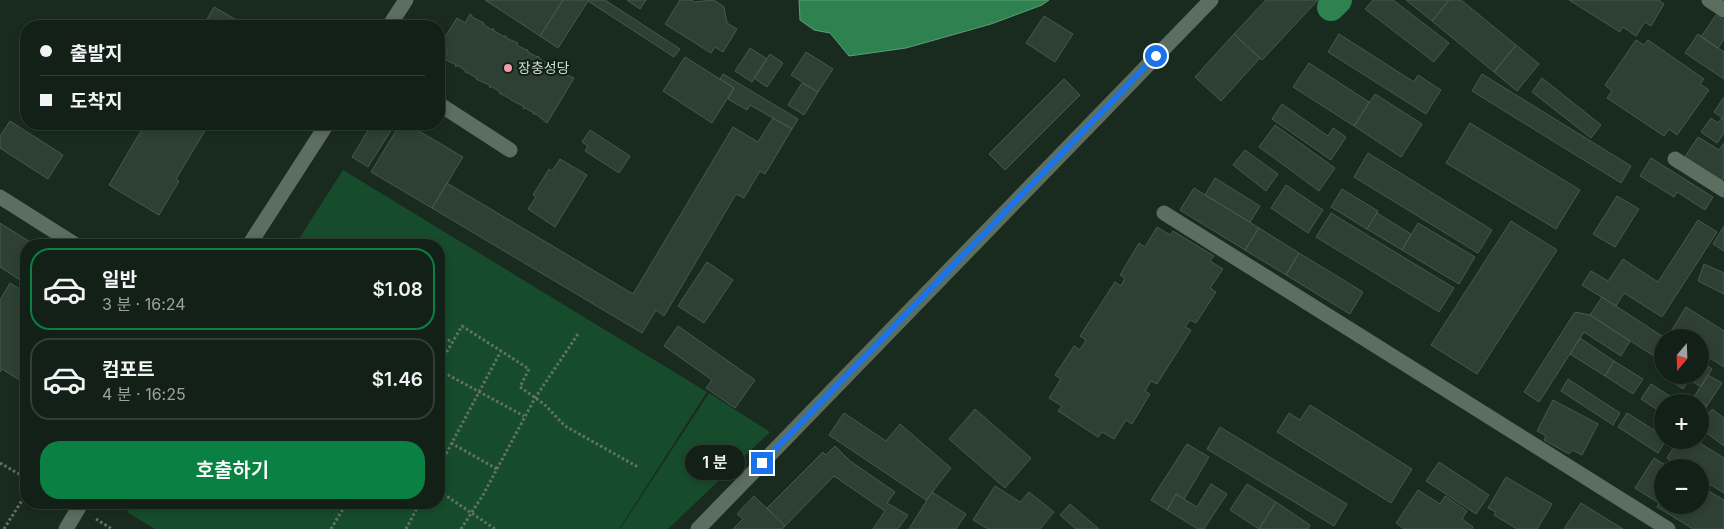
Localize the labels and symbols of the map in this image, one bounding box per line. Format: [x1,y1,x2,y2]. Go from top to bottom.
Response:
route start [1145,45,1167,67]
place label: 장충성당 [518,59,570,76]
marker: 장충성당 [502,62,514,74]
north arrow [1654,329,1709,384]
callout: 1 분 [684,446,744,480]
route end [751,452,773,474]

